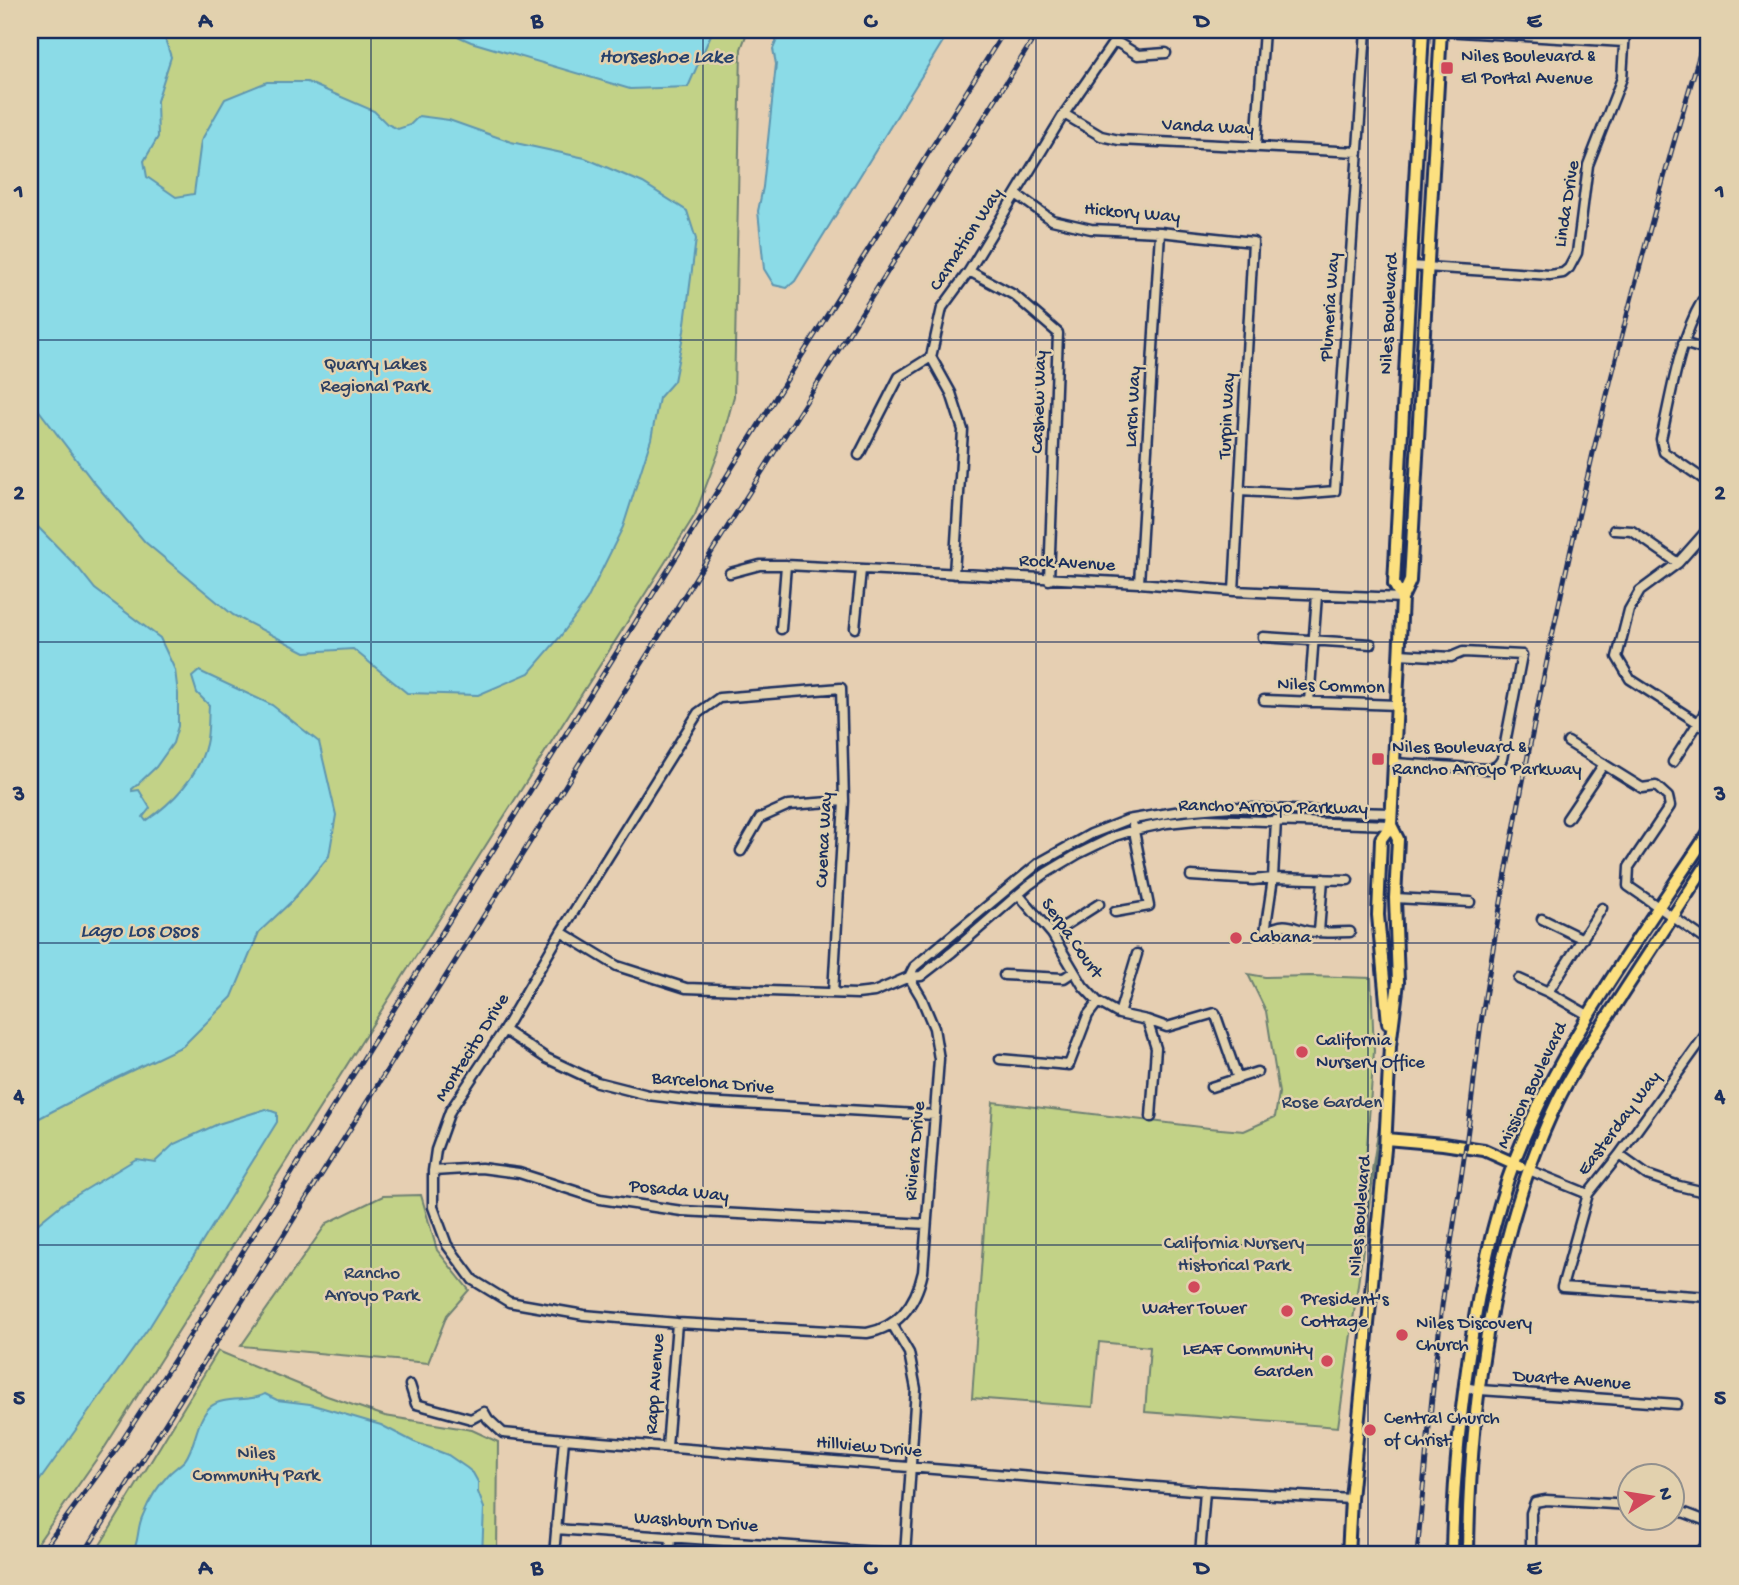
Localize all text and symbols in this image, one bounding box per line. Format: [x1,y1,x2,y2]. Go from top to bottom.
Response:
text: A [197,9,213,36]
text: B [530,9,544,36]
text: C [864,9,879,36]
text: D [1193,9,1211,36]
text: E [1527,9,1543,36]
water label: Horseshoe Lake [599,46,734,71]
place label: Niles Boulevard & El Portal Avenue [1461,46,1596,91]
marker: Niles Boulevard & El Portal Avenue [1439,60,1455,76]
street label: Vanda Way [1160,114,1255,142]
street label: Linda Drive [1550,159,1586,249]
text: 1 [13,179,24,206]
text: 1 [1714,179,1725,206]
street label: Carnation Way [925,184,1009,296]
street label: Hickory Way [1083,198,1182,230]
street label: Plumeria Way [1316,251,1346,363]
street label: Niles Boulevard [1375,251,1405,375]
street label: Cashew Way [1027,349,1053,454]
park label: Quarry Lakes Regional Park [320,354,431,399]
street label: Larch Way [1120,365,1148,448]
street label: Turpin Way [1214,372,1242,461]
text: 2 [13,481,25,508]
text: 2 [1714,481,1726,508]
street label: Rock Avenue [1018,550,1116,578]
street label: Niles Common [1277,674,1385,700]
place label: Niles Boulevard & Rancho Arroyo Parkway [1392,737,1582,782]
marker: Niles Boulevard & Rancho Arroyo Parkway [1370,751,1386,767]
text: 3 [12,782,25,809]
text: 3 [1713,782,1726,809]
street label: Cuenca Way [811,791,839,888]
street label: Rancho Arroyo Parkway [1178,795,1369,821]
street label: Serpa Court [1035,894,1108,986]
water label: Lago Los Osos [80,920,200,945]
place label: Cabana [1250,927,1312,950]
marker: Cabana [1228,930,1244,946]
street label: Montecito Drive [430,989,516,1107]
street label: Mission Boulevard [1492,1017,1574,1153]
place label: California Nursery Office [1316,1030,1425,1075]
marker: California Nursery Office [1294,1044,1310,1060]
street label: Barcelona Drive [650,1067,775,1101]
street label: Easterday Way [1573,1067,1667,1181]
text: 4 [13,1084,25,1111]
text: 4 [1714,1084,1726,1111]
park label: Rose Garden [1282,1092,1382,1115]
street label: Riviera Drive [900,1100,932,1202]
street label: Niles Boulevard [1344,1153,1378,1277]
street label: Posada Way [627,1175,731,1209]
park label: California Nursery Historical Park [1164,1233,1305,1278]
park label: Rancho Arroyo Park [325,1263,421,1308]
marker: Water Tower [1186,1279,1202,1295]
place label: President's Cottage [1300,1289,1390,1334]
place label: Water Tower [1142,1298,1248,1321]
marker: President's Cottage [1279,1303,1295,1319]
place label: Niles Discovery Church [1416,1313,1533,1358]
marker: Niles Discovery Church [1394,1327,1410,1343]
street label: Rapp Avenue [641,1333,671,1435]
place label: LEAF Community Garden [1182,1339,1314,1384]
marker: LEAF Community Garden [1319,1353,1335,1369]
street label: Duarte Avenue [1510,1365,1632,1397]
text: 5 [13,1386,25,1413]
text: 5 [1714,1386,1726,1413]
place label: Central Church of Christ [1384,1408,1500,1453]
marker: Central Church of Christ [1362,1422,1378,1438]
street label: Hillview Drive [815,1432,923,1464]
park label: Niles Community Park [192,1443,321,1488]
north arrow [1616,1462,1686,1532]
text: N [1652,1486,1677,1503]
street label: Washburn Drive [633,1507,759,1539]
text: A [197,1556,213,1583]
text: B [530,1556,544,1583]
text: C [864,1556,879,1583]
text: D [1193,1556,1211,1583]
text: E [1527,1556,1543,1583]

